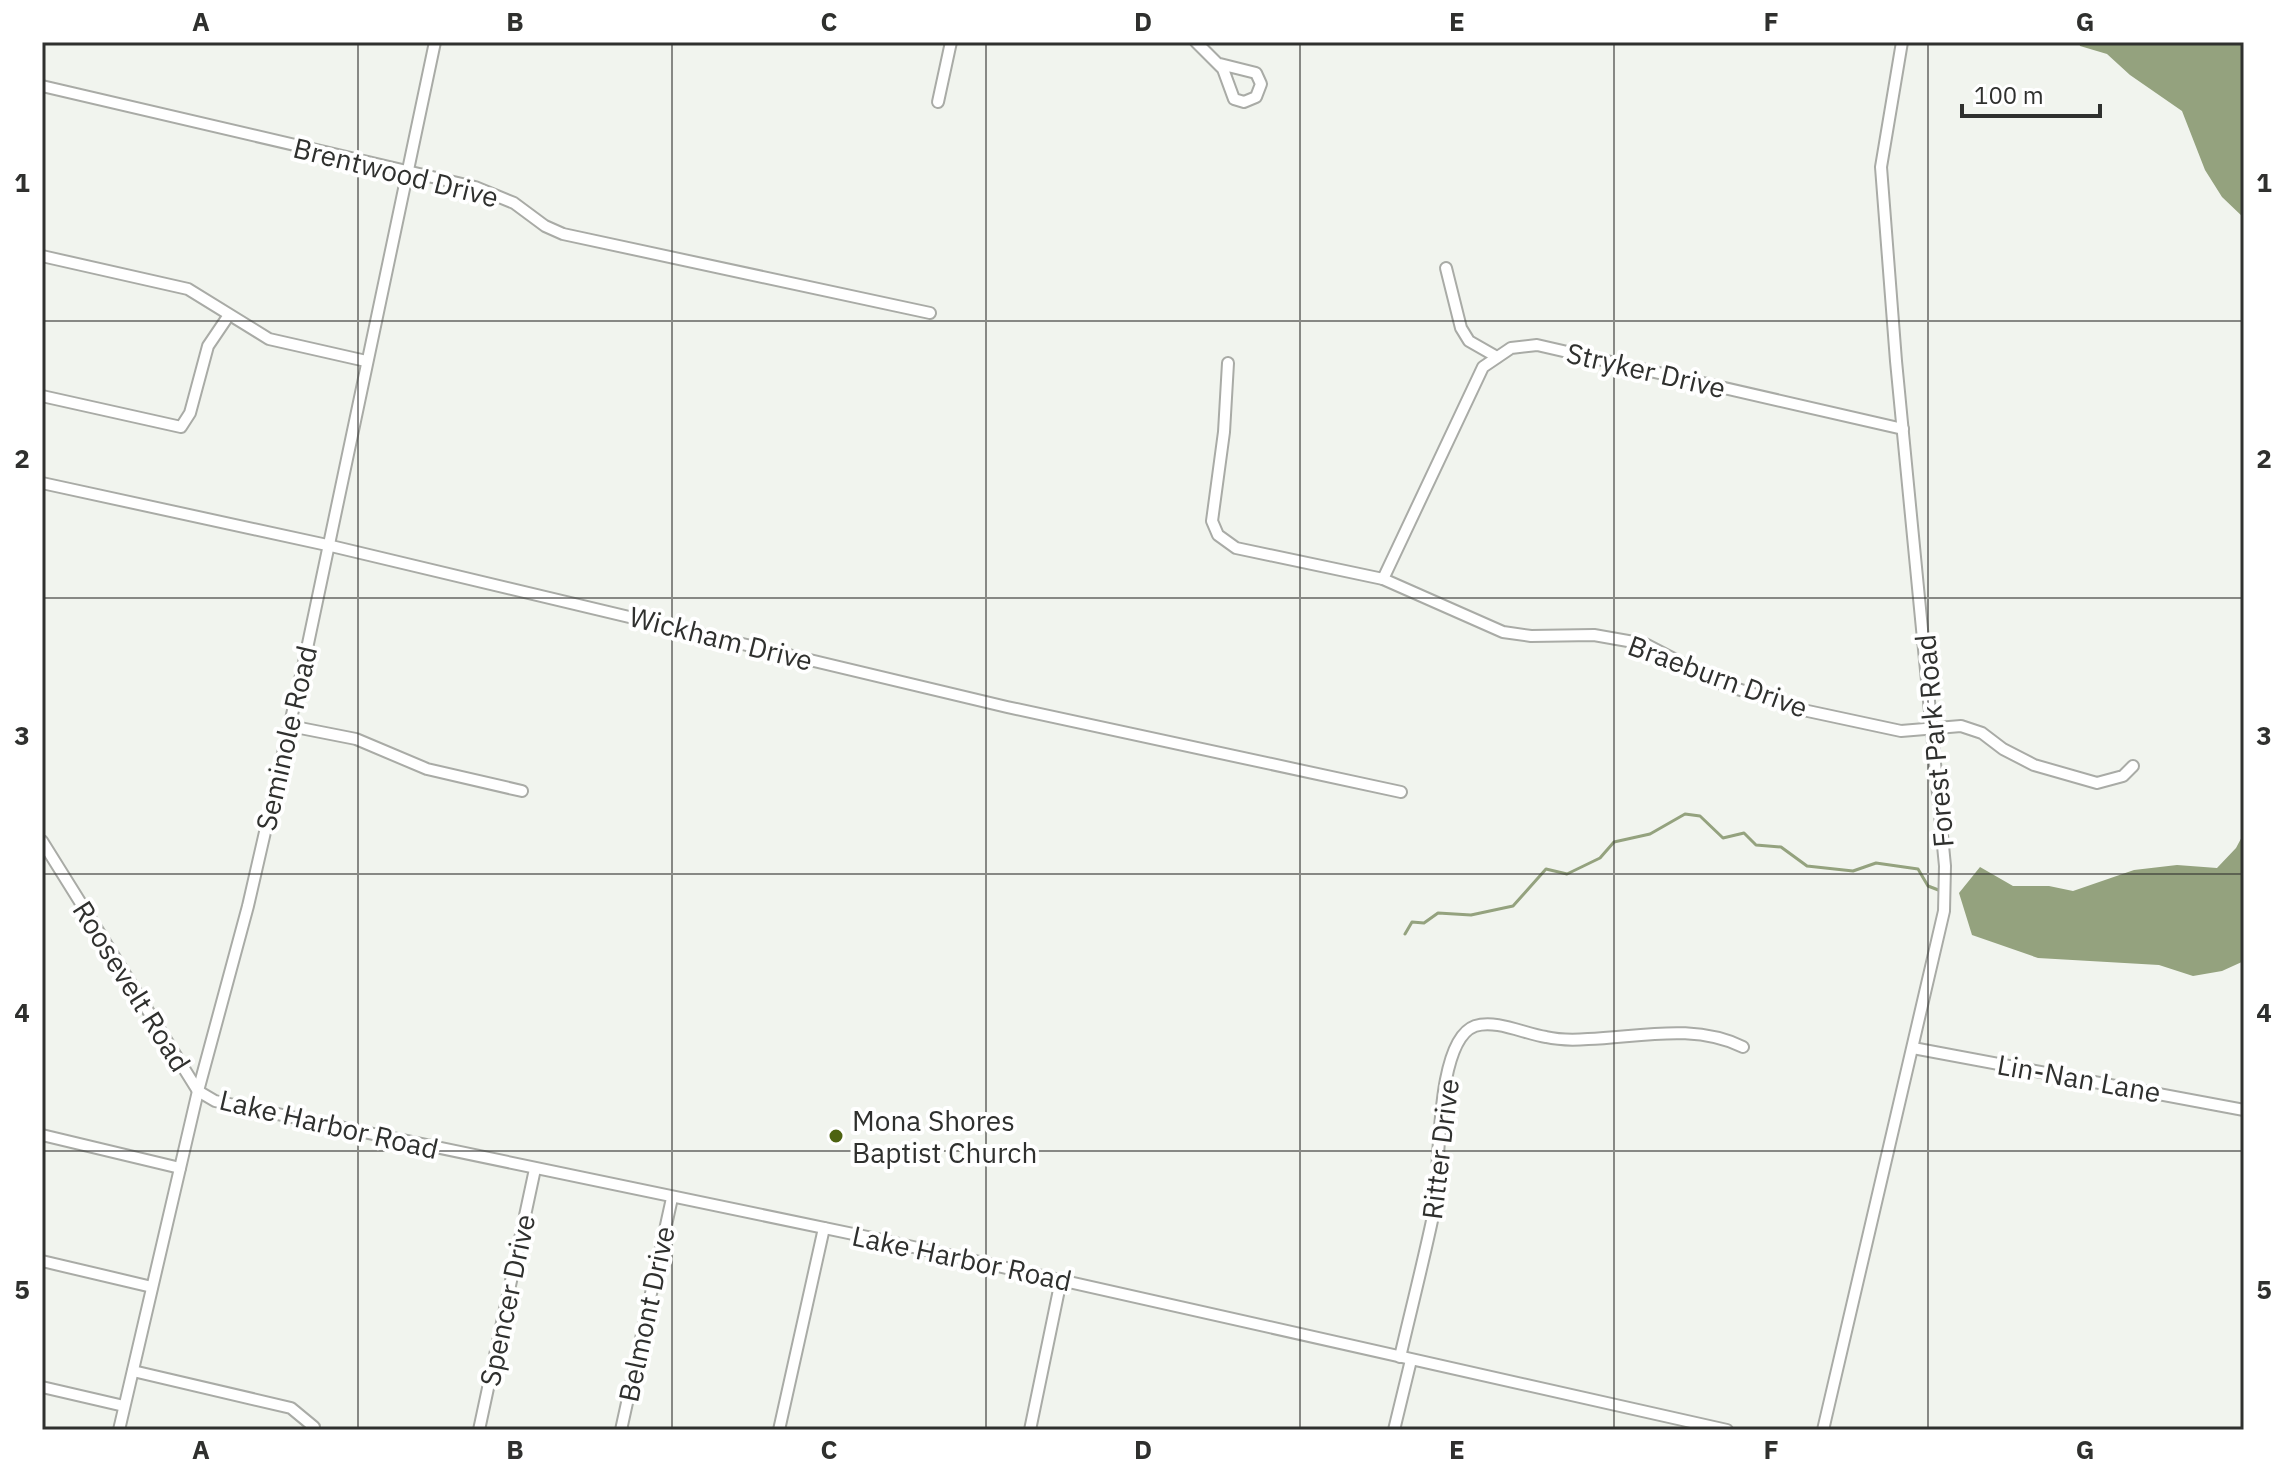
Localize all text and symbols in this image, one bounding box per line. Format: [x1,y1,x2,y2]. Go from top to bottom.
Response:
text: A [192,4,210,38]
text: B [506,4,524,38]
text: C [821,4,838,38]
text: D [1134,4,1152,38]
text: E [1449,4,1465,38]
text: F [1763,4,1779,38]
text: G [2076,4,2094,38]
scale bar [1962,68,2100,118]
text: 100 m [1974,79,2044,111]
street label: Brentwood Drive [290,129,502,215]
text: 1 [14,165,30,199]
text: 1 [2256,165,2272,199]
street label: Stryker Drive [1563,334,1729,406]
text: 2 [14,441,30,475]
text: 2 [2256,441,2272,475]
street label: Wickham Drive [625,597,817,679]
street label: Braeburn Drive [1623,626,1813,726]
street label: Forest Park Road [1906,633,1962,849]
street label: Seminole Road [247,642,325,834]
text: 3 [14,718,30,752]
text: 3 [2256,718,2272,752]
street label: Roosevelt Road [65,894,199,1078]
text: 4 [14,995,30,1029]
text: 4 [2256,995,2272,1029]
street label: Lin-Nan Lane [1994,1045,2164,1111]
street label: Ritter Drive [1413,1077,1467,1221]
street label: Lake Harbor Road [216,1081,442,1167]
place label: Mona Shores Baptist Church [852,1102,1037,1171]
marker: Mona Shores Baptist Church [827,1127,845,1145]
street label: Spencer Drive [471,1211,543,1389]
street label: Lake Harbor Road [849,1217,1075,1299]
street label: Belmont Drive [609,1223,683,1405]
text: 5 [14,1272,30,1306]
text: 5 [2256,1272,2272,1306]
text: A [192,1432,210,1466]
text: B [506,1432,524,1466]
text: C [821,1432,838,1466]
text: D [1134,1432,1152,1466]
text: E [1449,1432,1465,1466]
text: F [1763,1432,1779,1466]
text: G [2076,1432,2094,1466]

